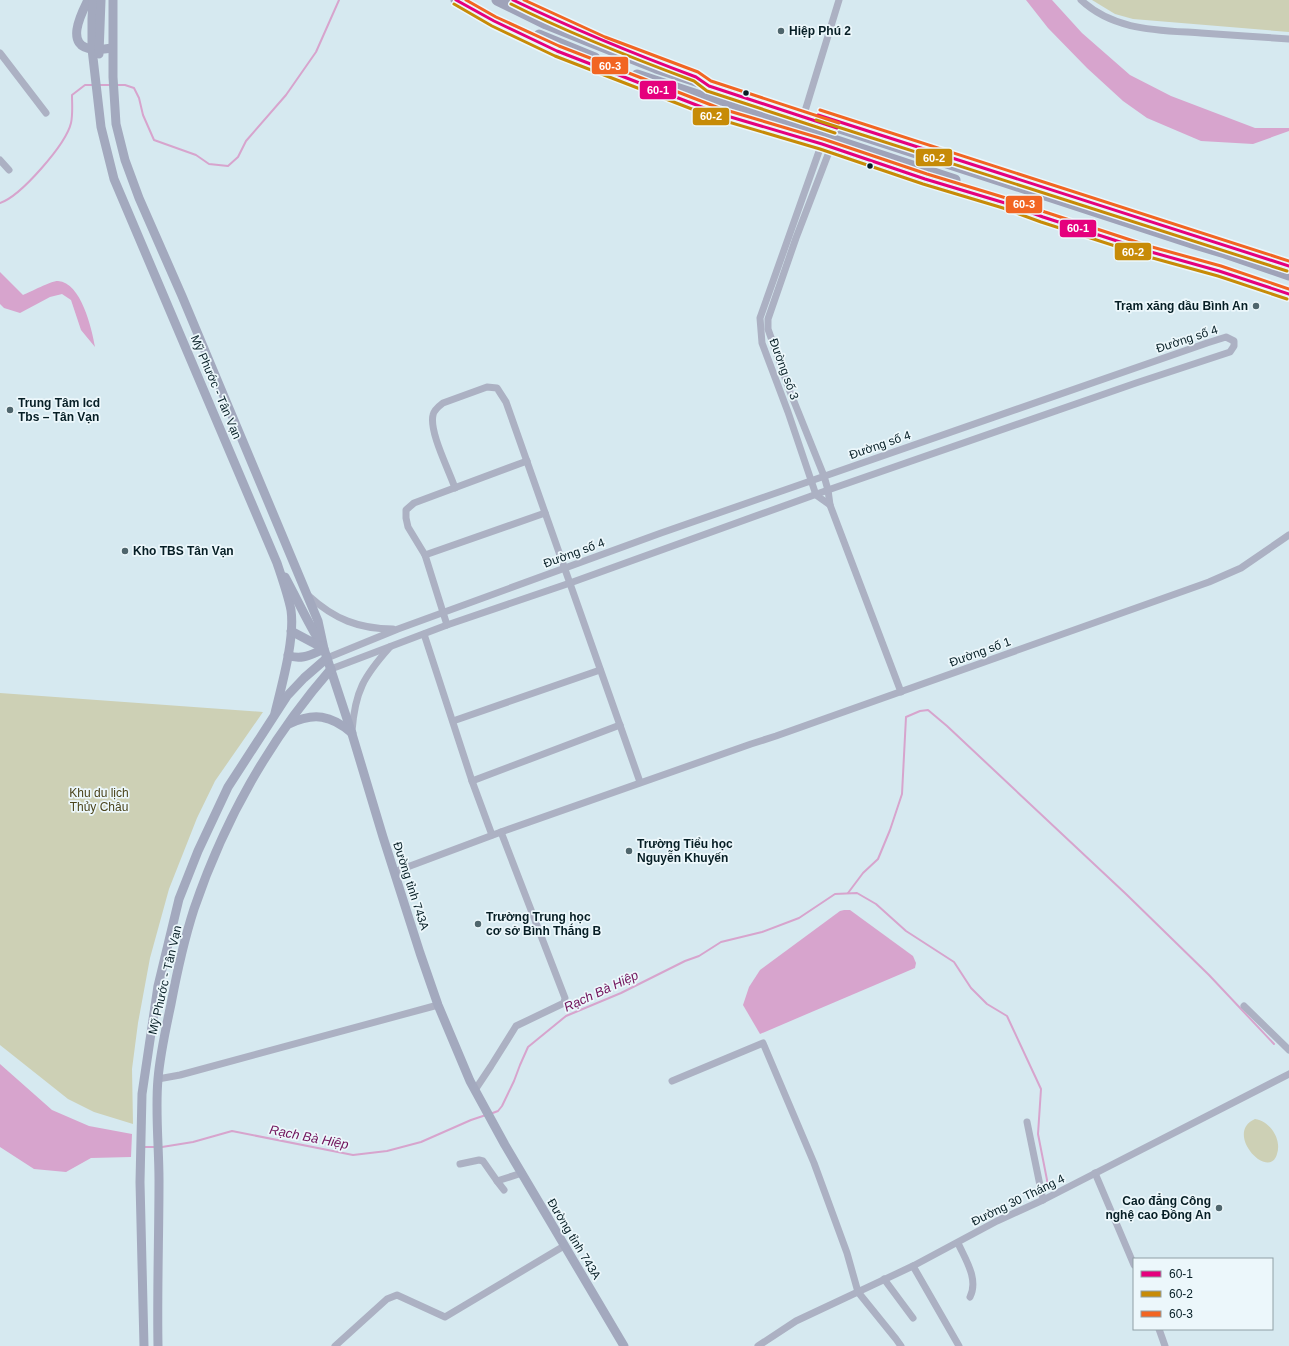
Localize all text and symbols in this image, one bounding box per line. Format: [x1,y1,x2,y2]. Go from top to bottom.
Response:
place label: Hiệp Phú 2 [789,24,851,38]
marker: Hiệp Phú 2 [776,26,786,36]
line badge: 60-3 [591,56,629,75]
text: 60-3 [599,60,621,72]
line badge: 60-1 [639,80,677,100]
text: 60-1 [647,84,669,96]
unlabelled marker [741,88,751,98]
line badge: 60-2 [692,107,730,126]
text: 60-2 [700,110,722,122]
line badge: 60-2 [915,148,953,167]
text: 60-2 [923,152,945,164]
unlabelled marker [865,161,875,171]
line badge: 60-3 [1005,195,1043,214]
text: 60-3 [1013,198,1035,210]
line badge: 60-1 [1059,219,1097,238]
text: 60-1 [1067,222,1089,234]
line badge: 60-2 [1114,242,1152,261]
text: 60-2 [1122,246,1144,258]
place label: Trạm xăng dầu Bình An [1114,299,1248,313]
marker: Trạm xăng dầu Bình An [1251,301,1261,311]
street label: Đường số 4 [1154,322,1220,356]
street label: Mỹ Phước - Tân Vạn [188,333,244,441]
street label: Đường số 3 [766,337,802,402]
place label: Trung Tâm Icd Tbs – Tân Vạn [18,396,100,424]
marker: Trung Tâm Icd Tbs – Tân Vạn [5,405,15,415]
street label: Đường số 4 [847,428,913,462]
street label: Đường số 4 [542,535,607,571]
place label: Kho TBS Tân Vạn [133,544,234,558]
marker: Kho TBS Tân Vạn [120,546,130,556]
street label: Đường số 1 [948,634,1013,670]
park label: Khu du lịch Thủy Châu [69,786,129,814]
place label: Trường Tiểu học Nguyễn Khuyến [637,837,733,865]
street label: Đường tỉnh 743A [390,840,432,932]
marker: Trường Tiểu học Nguyễn Khuyến [624,846,634,856]
place label: Trường Trung học cơ sở Bình Thắng B [486,910,601,938]
marker: Trường Trung học cơ sở Bình Thắng B [473,919,483,929]
street label: Mỹ Phước - Tân Vạn [146,924,184,1036]
water label: Rạch Bà Hiệp [561,967,641,1015]
water label: Rạch Bà Hiệp [268,1122,350,1152]
street label: Đường 30 Tháng 4 [969,1171,1067,1229]
place label: Cao đẳng Công nghệ cao Đồng An [1105,1193,1211,1222]
street label: Đường tỉnh 743A [544,1196,604,1282]
marker: Cao đẳng Công nghệ cao Đồng An [1214,1203,1224,1213]
legend [1133,1258,1273,1330]
text: 60-1 [1169,1267,1193,1281]
text: 60-2 [1169,1287,1193,1301]
text: 60-3 [1169,1307,1193,1321]

